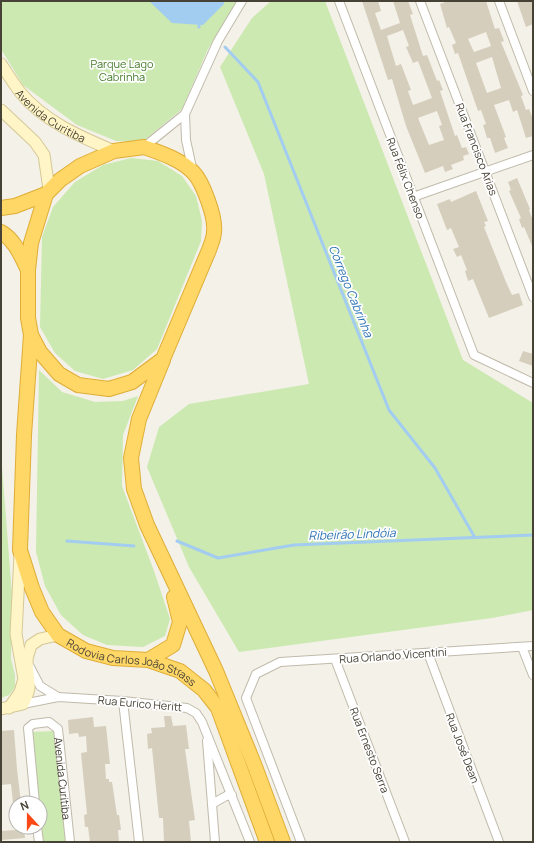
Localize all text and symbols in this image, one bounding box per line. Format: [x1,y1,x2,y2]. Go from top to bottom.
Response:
park label: Parque Lago Cabrinha [91,56,154,84]
street label: Avenida Curitiba [13,86,88,145]
street label: Rua Francisco Arias [452,101,502,198]
street label: Rua Félix Chenso [384,135,429,221]
water label: Córrego Cabrinha [325,242,378,341]
water label: Ribeirão Lindóia [308,524,397,544]
street label: Rodovia Carlos João Strass [64,634,200,689]
street label: Rua Orlando Vicentini [339,644,447,666]
street label: Rua Eurico Heritt [97,692,183,714]
street label: Rua Ernesto Serra [347,705,393,795]
street label: Rua José Dean [443,711,483,785]
street label: Avenida Curitiba [51,737,75,820]
north arrow [8,795,48,835]
text: N [18,797,31,814]

